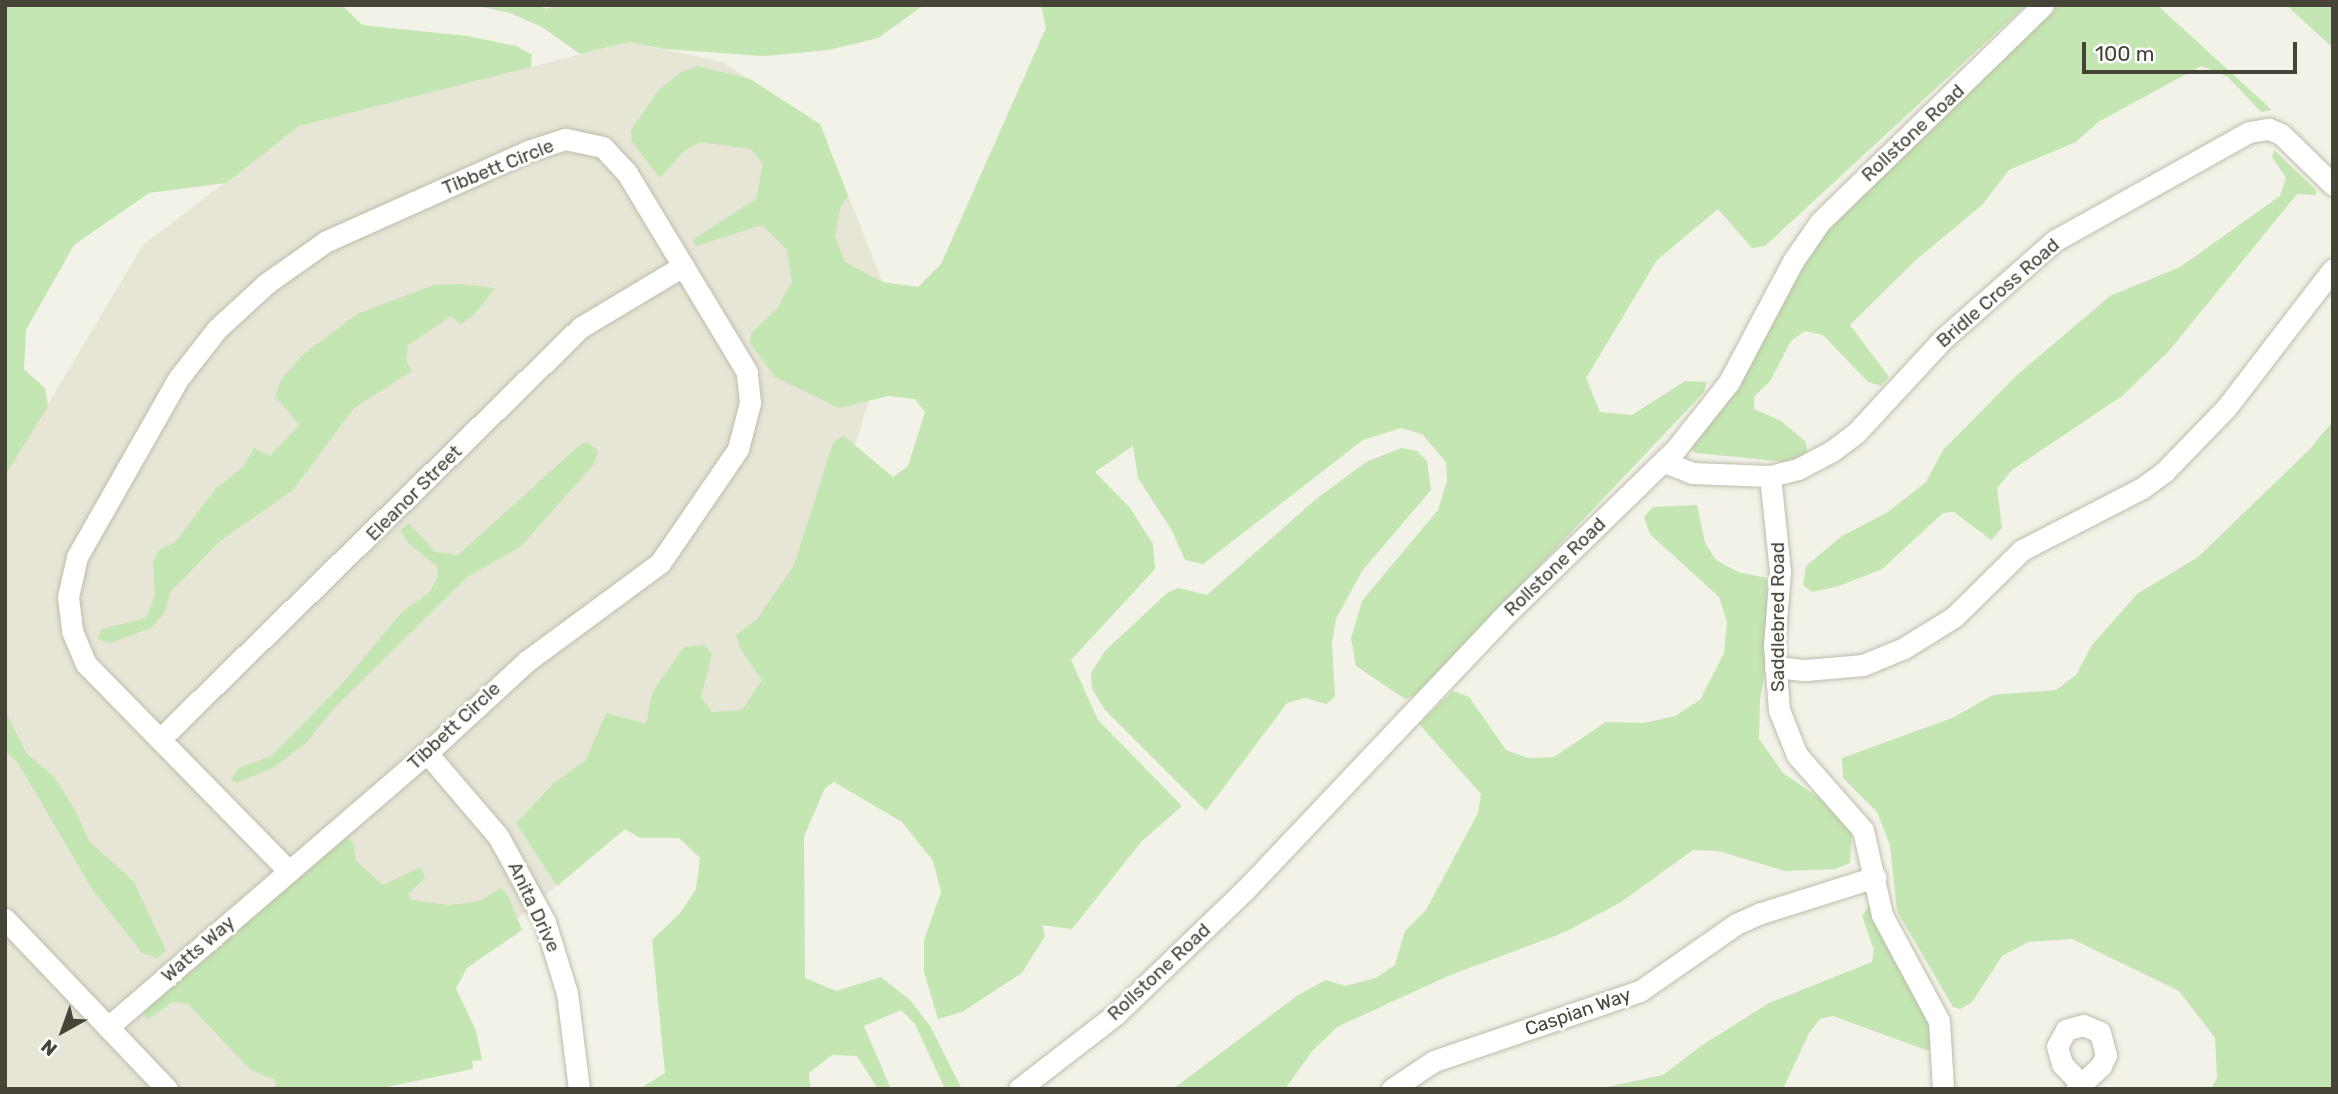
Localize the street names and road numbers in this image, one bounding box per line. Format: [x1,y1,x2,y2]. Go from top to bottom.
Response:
street label: Rollstone Road [1857,80,1969,186]
street label: Tibbett Circle [439,134,557,200]
street label: Bridle Cross Road [1932,233,2064,353]
street label: Eleanor Street [361,440,467,546]
street label: Rollstone Road [1499,513,1611,621]
street label: Saddlebred Road [1767,542,1789,692]
street label: Tibbett Circle [403,677,505,775]
street label: Anita Drive [503,858,565,956]
street label: Watts Way [157,911,239,987]
street label: Rollstone Road [1103,919,1215,1025]
street label: Caspian Way [1522,983,1634,1041]

